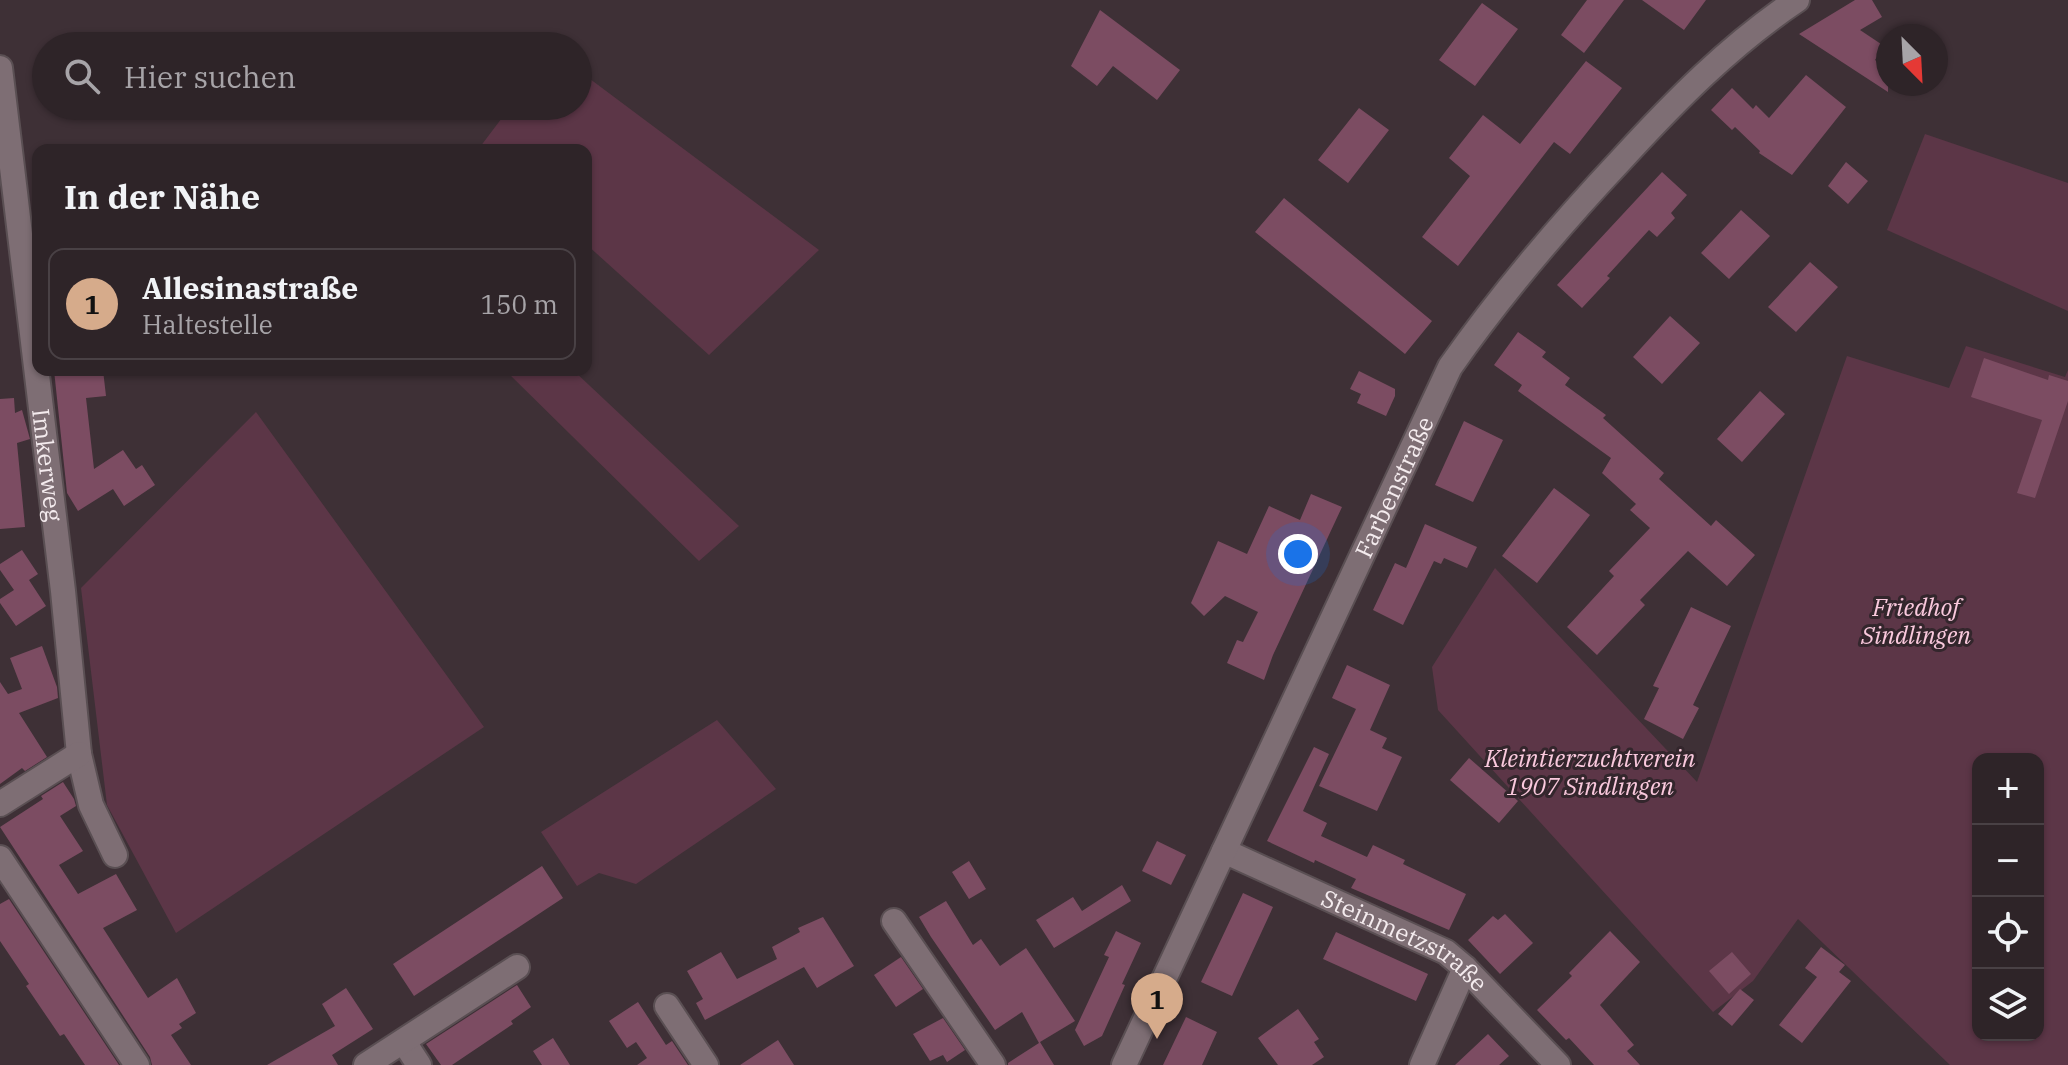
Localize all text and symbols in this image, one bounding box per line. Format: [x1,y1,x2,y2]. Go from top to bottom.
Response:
north arrow [1876,24,1948,96]
search box [32,32,592,120]
icon: search [60,54,104,98]
text: Hier suchen [124,57,296,96]
text: In der Nähe [64,174,260,218]
text: Allesinastraße [142,268,358,307]
text: 1 [84,287,100,321]
text: 150 m [480,287,558,321]
text: Haltestelle [142,307,273,341]
street label: Imkerweg [25,407,71,523]
street label: Farbenstraße [1347,411,1441,563]
your location [1278,534,1318,574]
park label: Friedhof Sindlingen [1860,591,1971,651]
park label: Kleintierzuchtverein 1907 Sindlingen [1484,742,1696,802]
map controls [1972,753,2044,1041]
button: + [1972,753,2044,825]
button: − [1972,825,2044,897]
street label: Steinmetzstraße [1316,881,1495,998]
button: locate [1972,897,2044,969]
button: layers [1972,969,2044,1041]
pin: 1 [1131,973,1183,1039]

